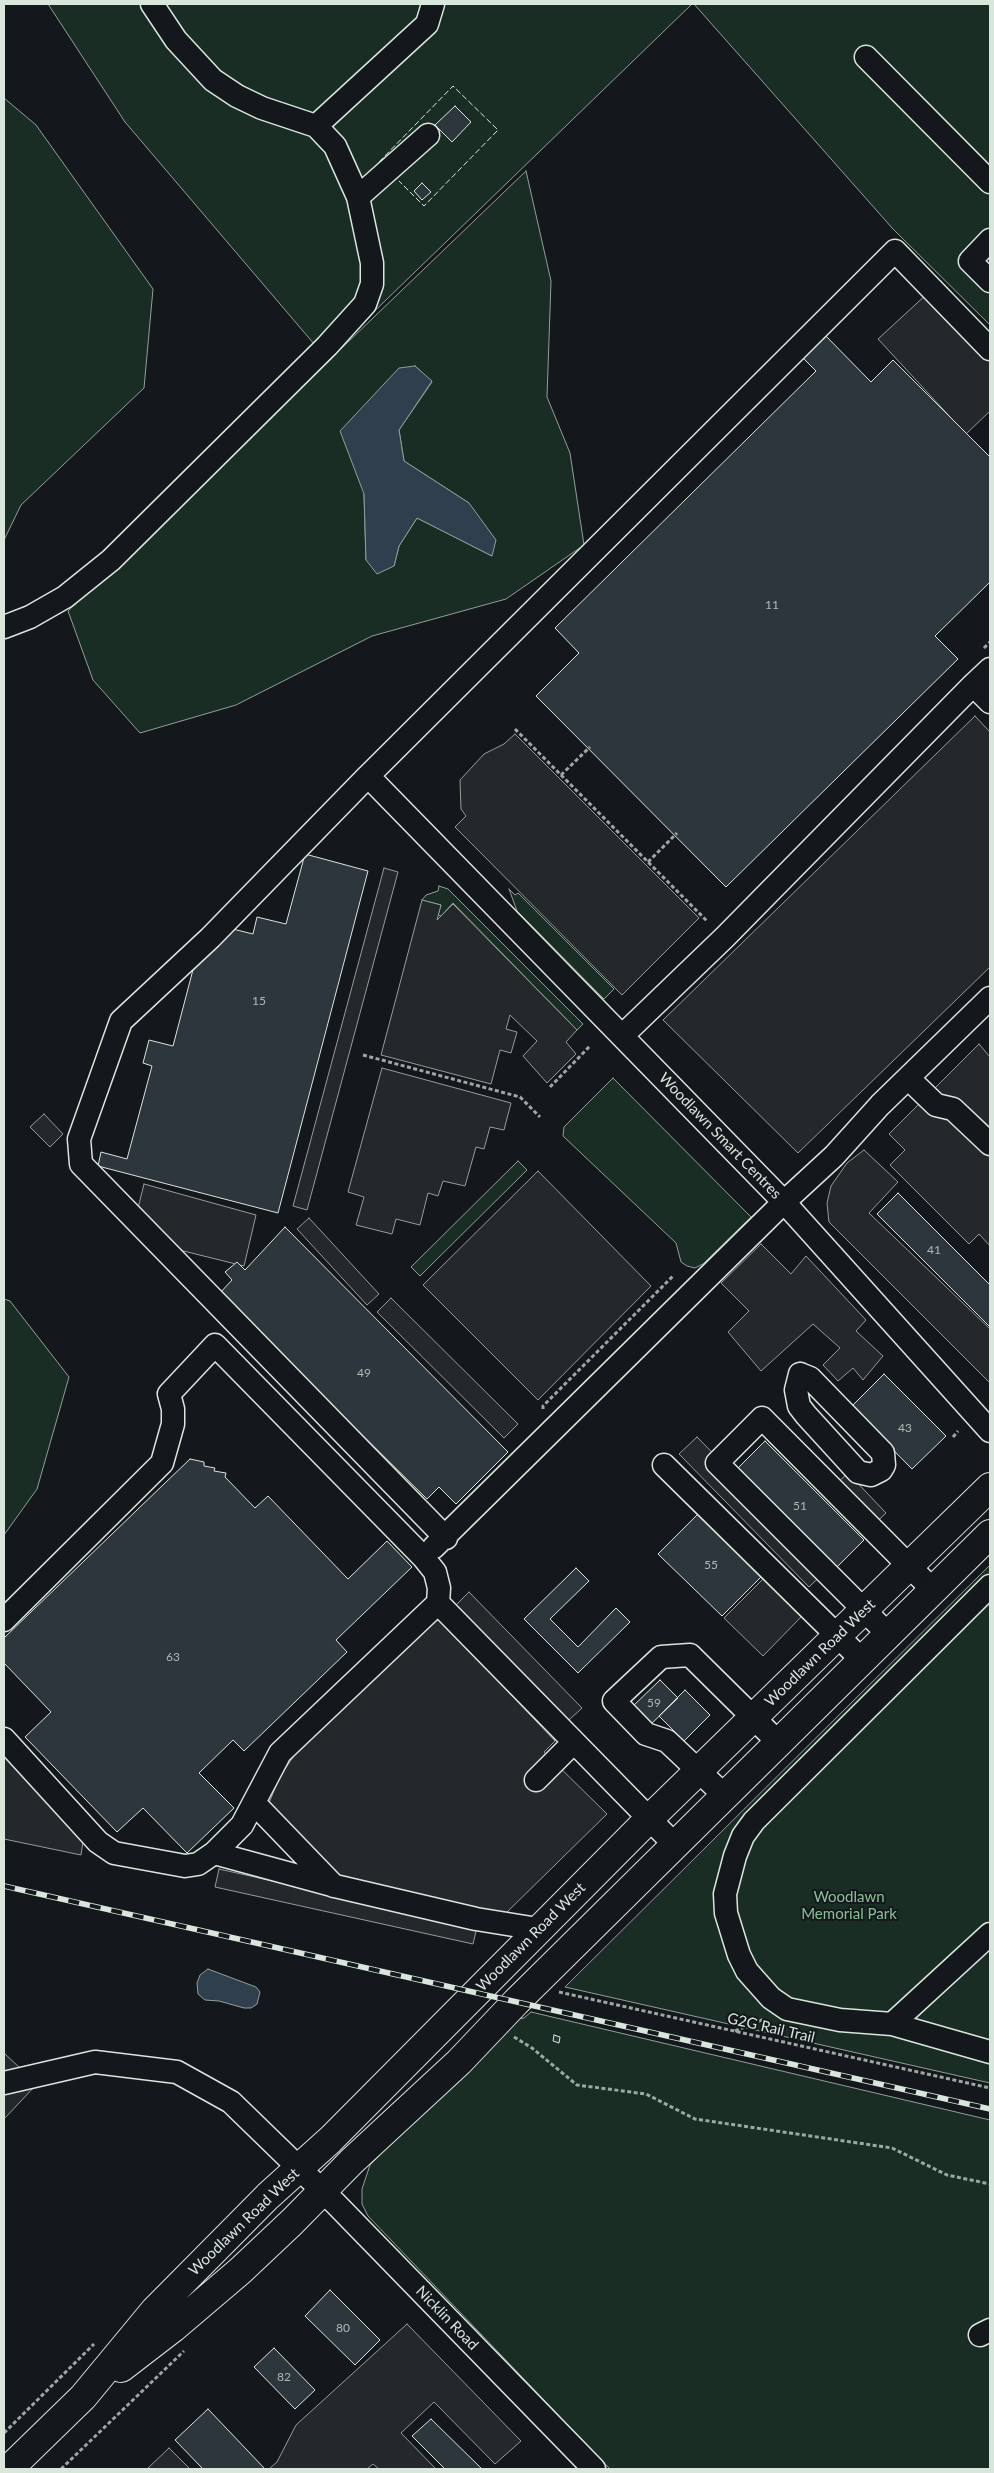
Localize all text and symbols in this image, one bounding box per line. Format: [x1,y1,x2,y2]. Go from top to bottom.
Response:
house number: 11 [765,598,779,612]
house number: 15 [252,994,266,1008]
street label: Woodlawn Smart Centres [655,1069,785,1203]
house number: 41 [927,1243,941,1257]
house number: 49 [357,1366,371,1380]
house number: 43 [898,1421,912,1435]
house number: 51 [793,1499,807,1513]
house number: 55 [704,1558,718,1572]
street label: Woodlawn Road West [761,1596,879,1710]
house number: 63 [166,1650,180,1664]
house number: 59 [647,1696,661,1710]
street label: Woodlawn Road West [473,1879,589,1995]
park label: Woodlawn Memorial Park [801,1888,897,1923]
street label: G2G Rail Trail [725,2009,817,2047]
street label: Woodlawn Road West [185,2165,303,2279]
street label: Nicklin Road [412,2282,482,2354]
house number: 80 [336,2321,350,2335]
house number: 82 [277,2370,291,2384]

